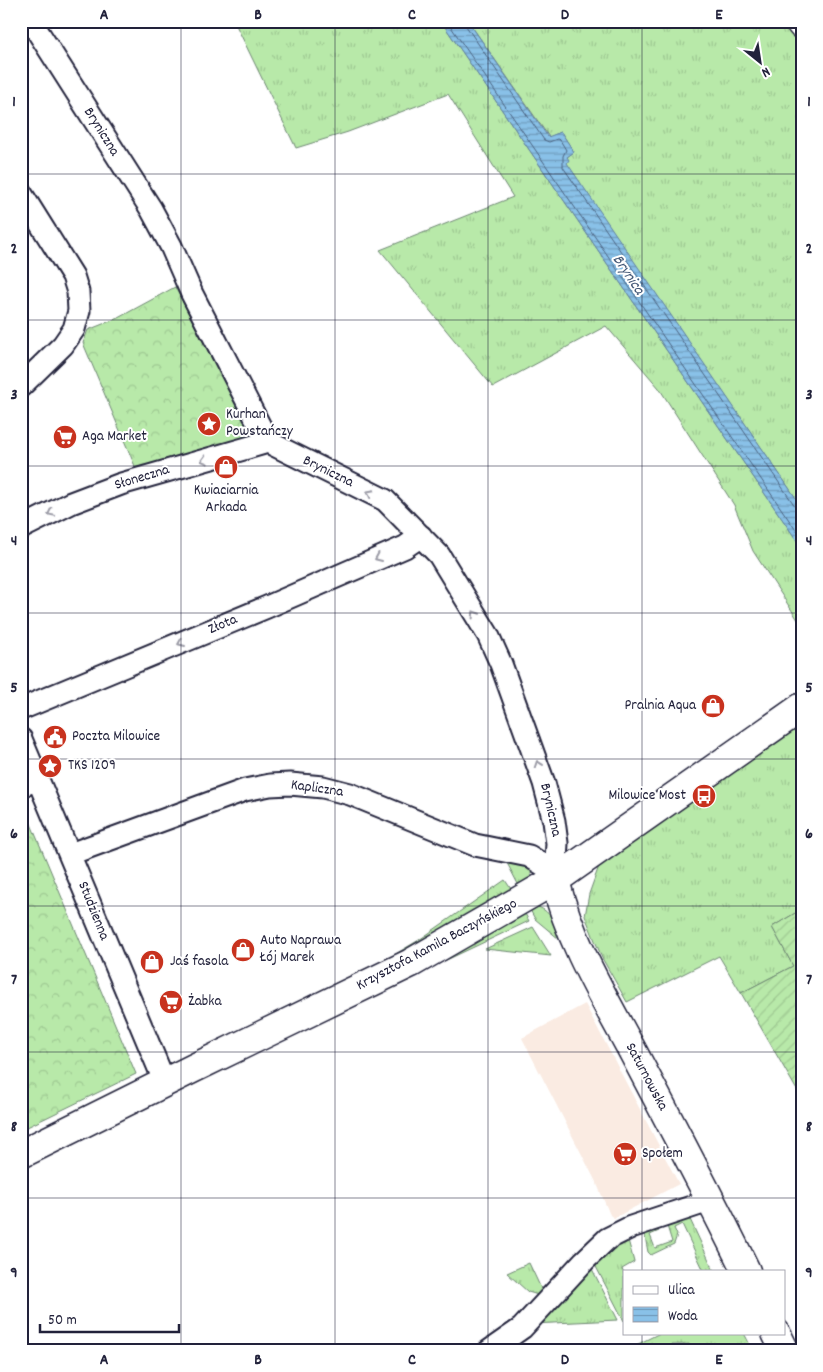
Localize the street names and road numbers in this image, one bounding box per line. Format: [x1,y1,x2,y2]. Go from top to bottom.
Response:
street label: Bryniczna [77,103,125,162]
street label: Bryniczna [299,450,358,494]
street label: Słoneczna [112,459,173,497]
street label: Złota [205,609,242,641]
street label: Kapliczna [289,774,346,804]
street label: Bryniczna [533,781,567,840]
street label: Studzienna [71,878,115,945]
street label: Krzysztofa Kamila Baczyńskiego [353,893,522,997]
street label: Saturnowska [619,1039,674,1116]

